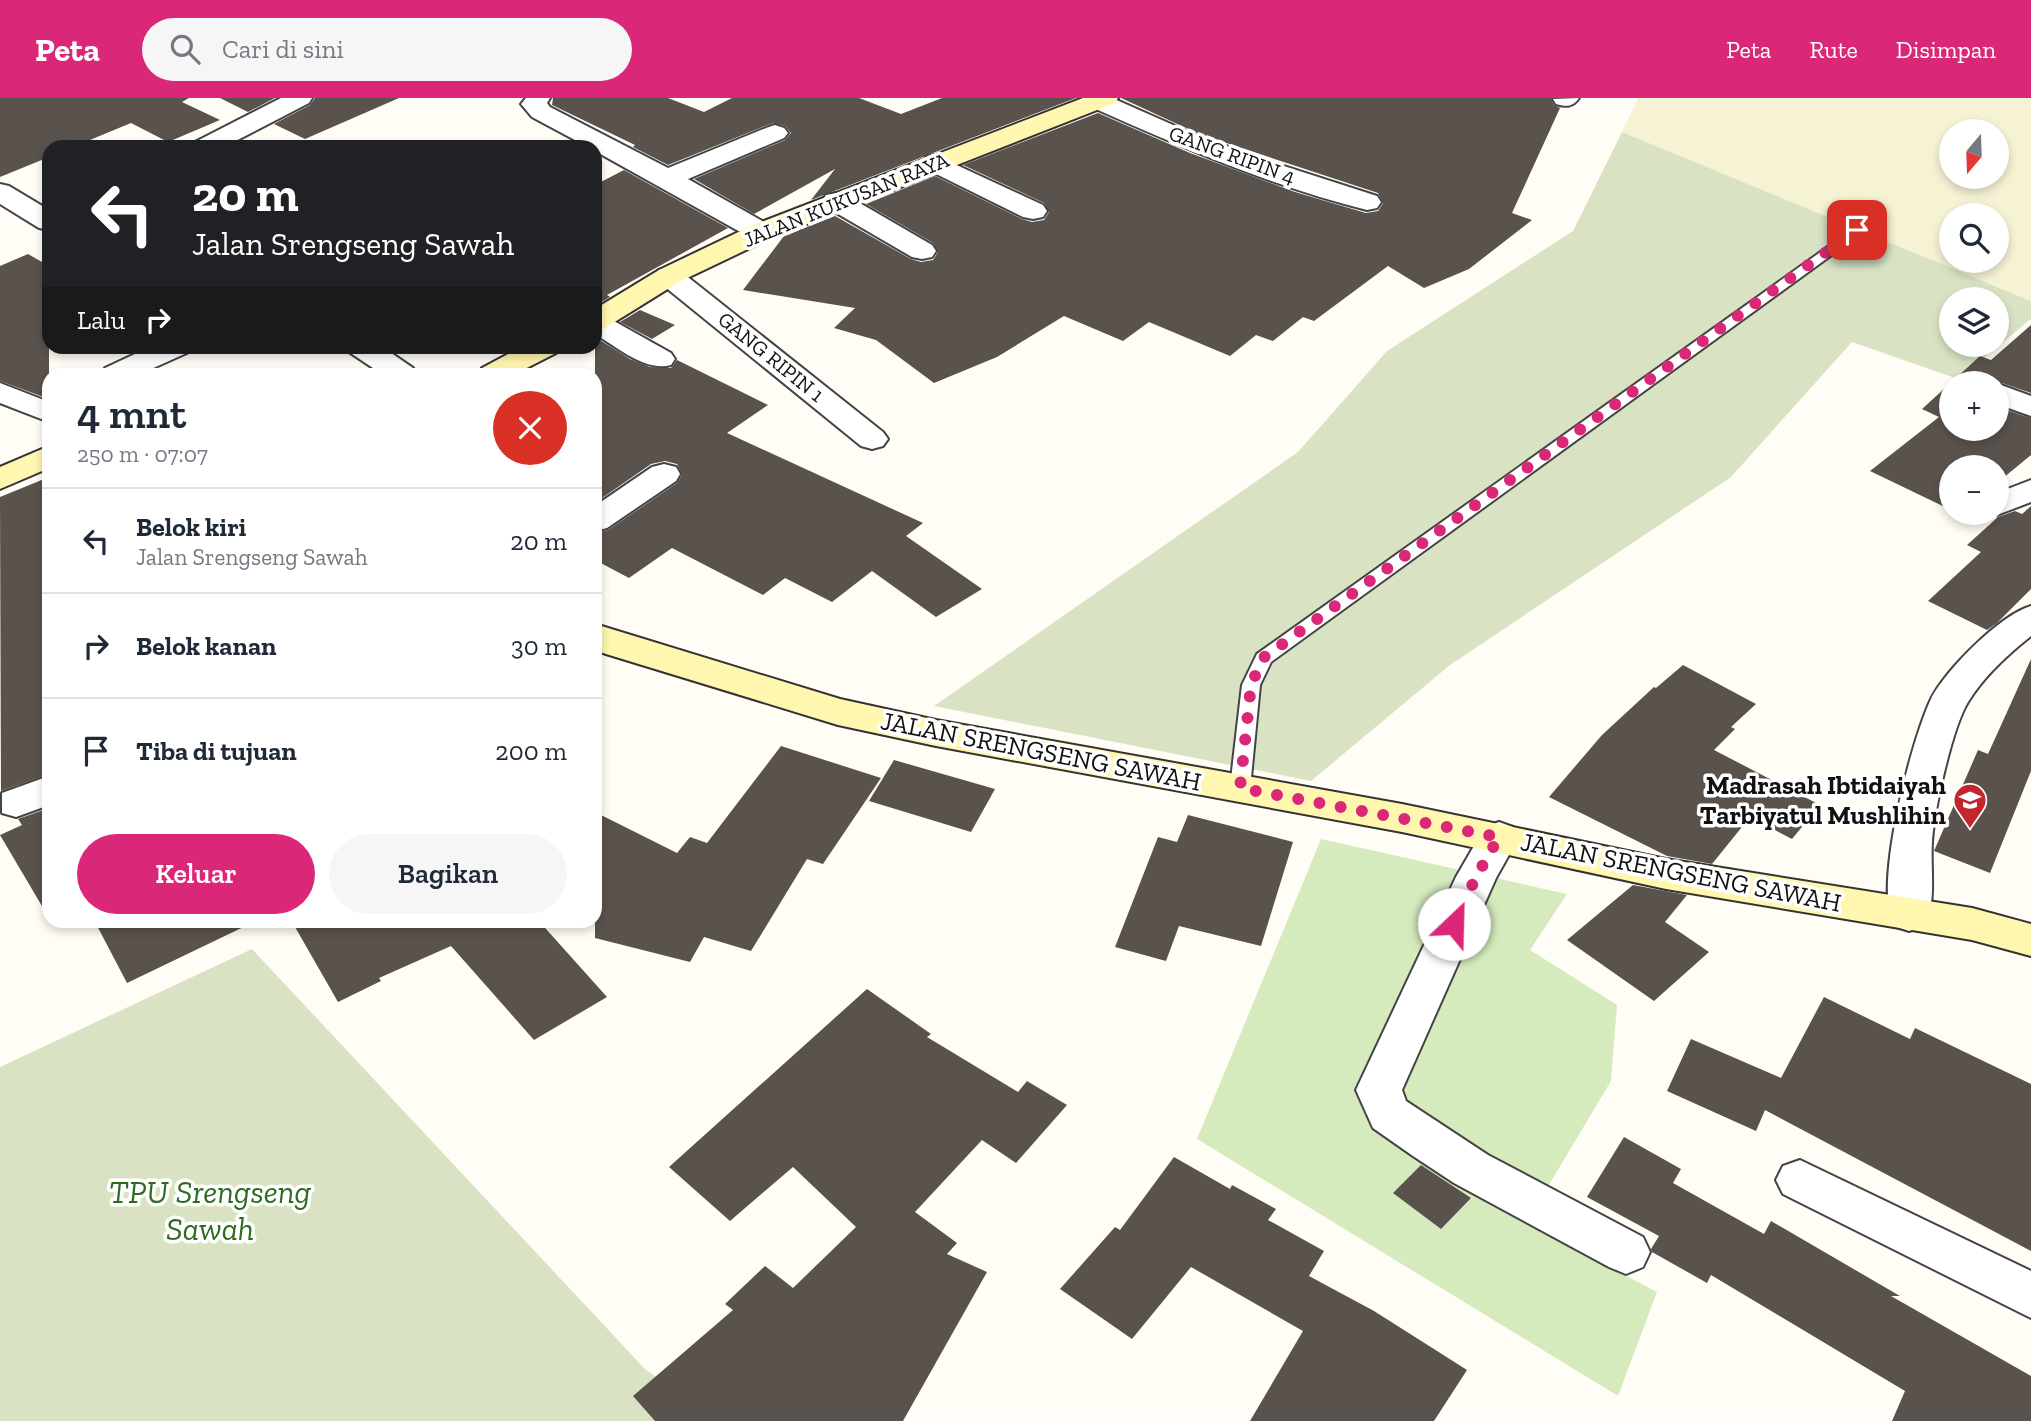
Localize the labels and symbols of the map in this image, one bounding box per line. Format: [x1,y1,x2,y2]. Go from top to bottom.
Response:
north arrow [1939,119,2009,189]
street label: GANG RIPIN 4 [1166,120,1299,189]
street label: JALAN KUKUSAN RAYA [739,147,953,252]
pin [1827,200,1887,260]
street label: GANG RIPIN 1 [713,306,829,407]
street label: JALAN SRENGSENG SAWAH [878,704,1204,798]
place label: Madrasah Ibtidaiyah Tarbiyatul Mushlihin [1700,769,1947,831]
school or university icon: Madrasah Ibtidaiyah Tarbiyatul Mushlihin [1951,781,1989,830]
street label: JALAN SRENGSENG SAWAH [1518,825,1844,919]
position arrow [1417,887,1491,961]
park label: TPU Srengseng Sawah [109,1173,312,1248]

